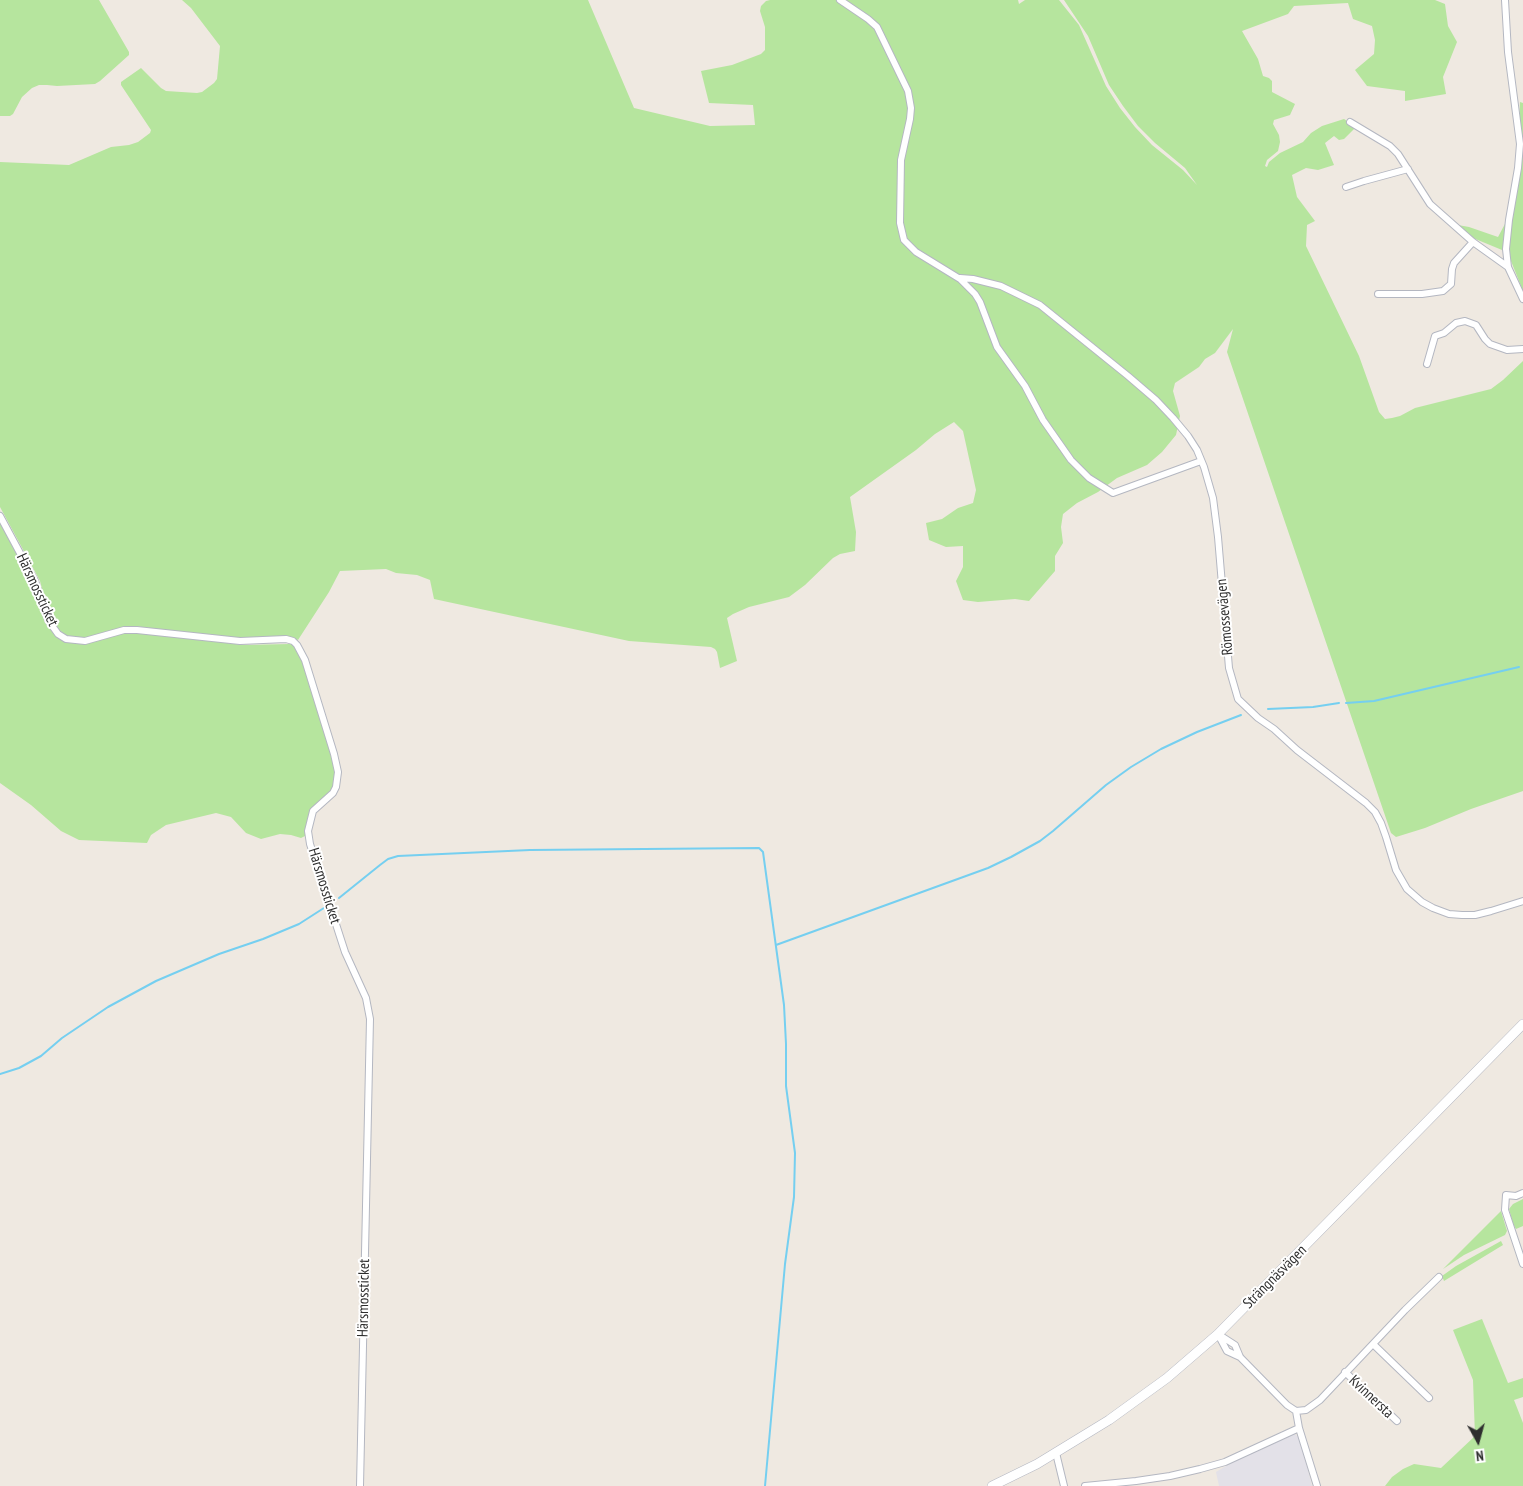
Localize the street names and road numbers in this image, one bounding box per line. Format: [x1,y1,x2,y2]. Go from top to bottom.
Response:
street label: Härsmossticket [12,551,62,629]
street label: Römossevägen [1213,578,1237,656]
street label: Härsmossticket [304,846,344,926]
street label: Strängnäsvägen [1239,1241,1311,1313]
street label: Härsmossticket [354,1259,374,1337]
street label: Kvinnersta [1345,1372,1397,1422]

